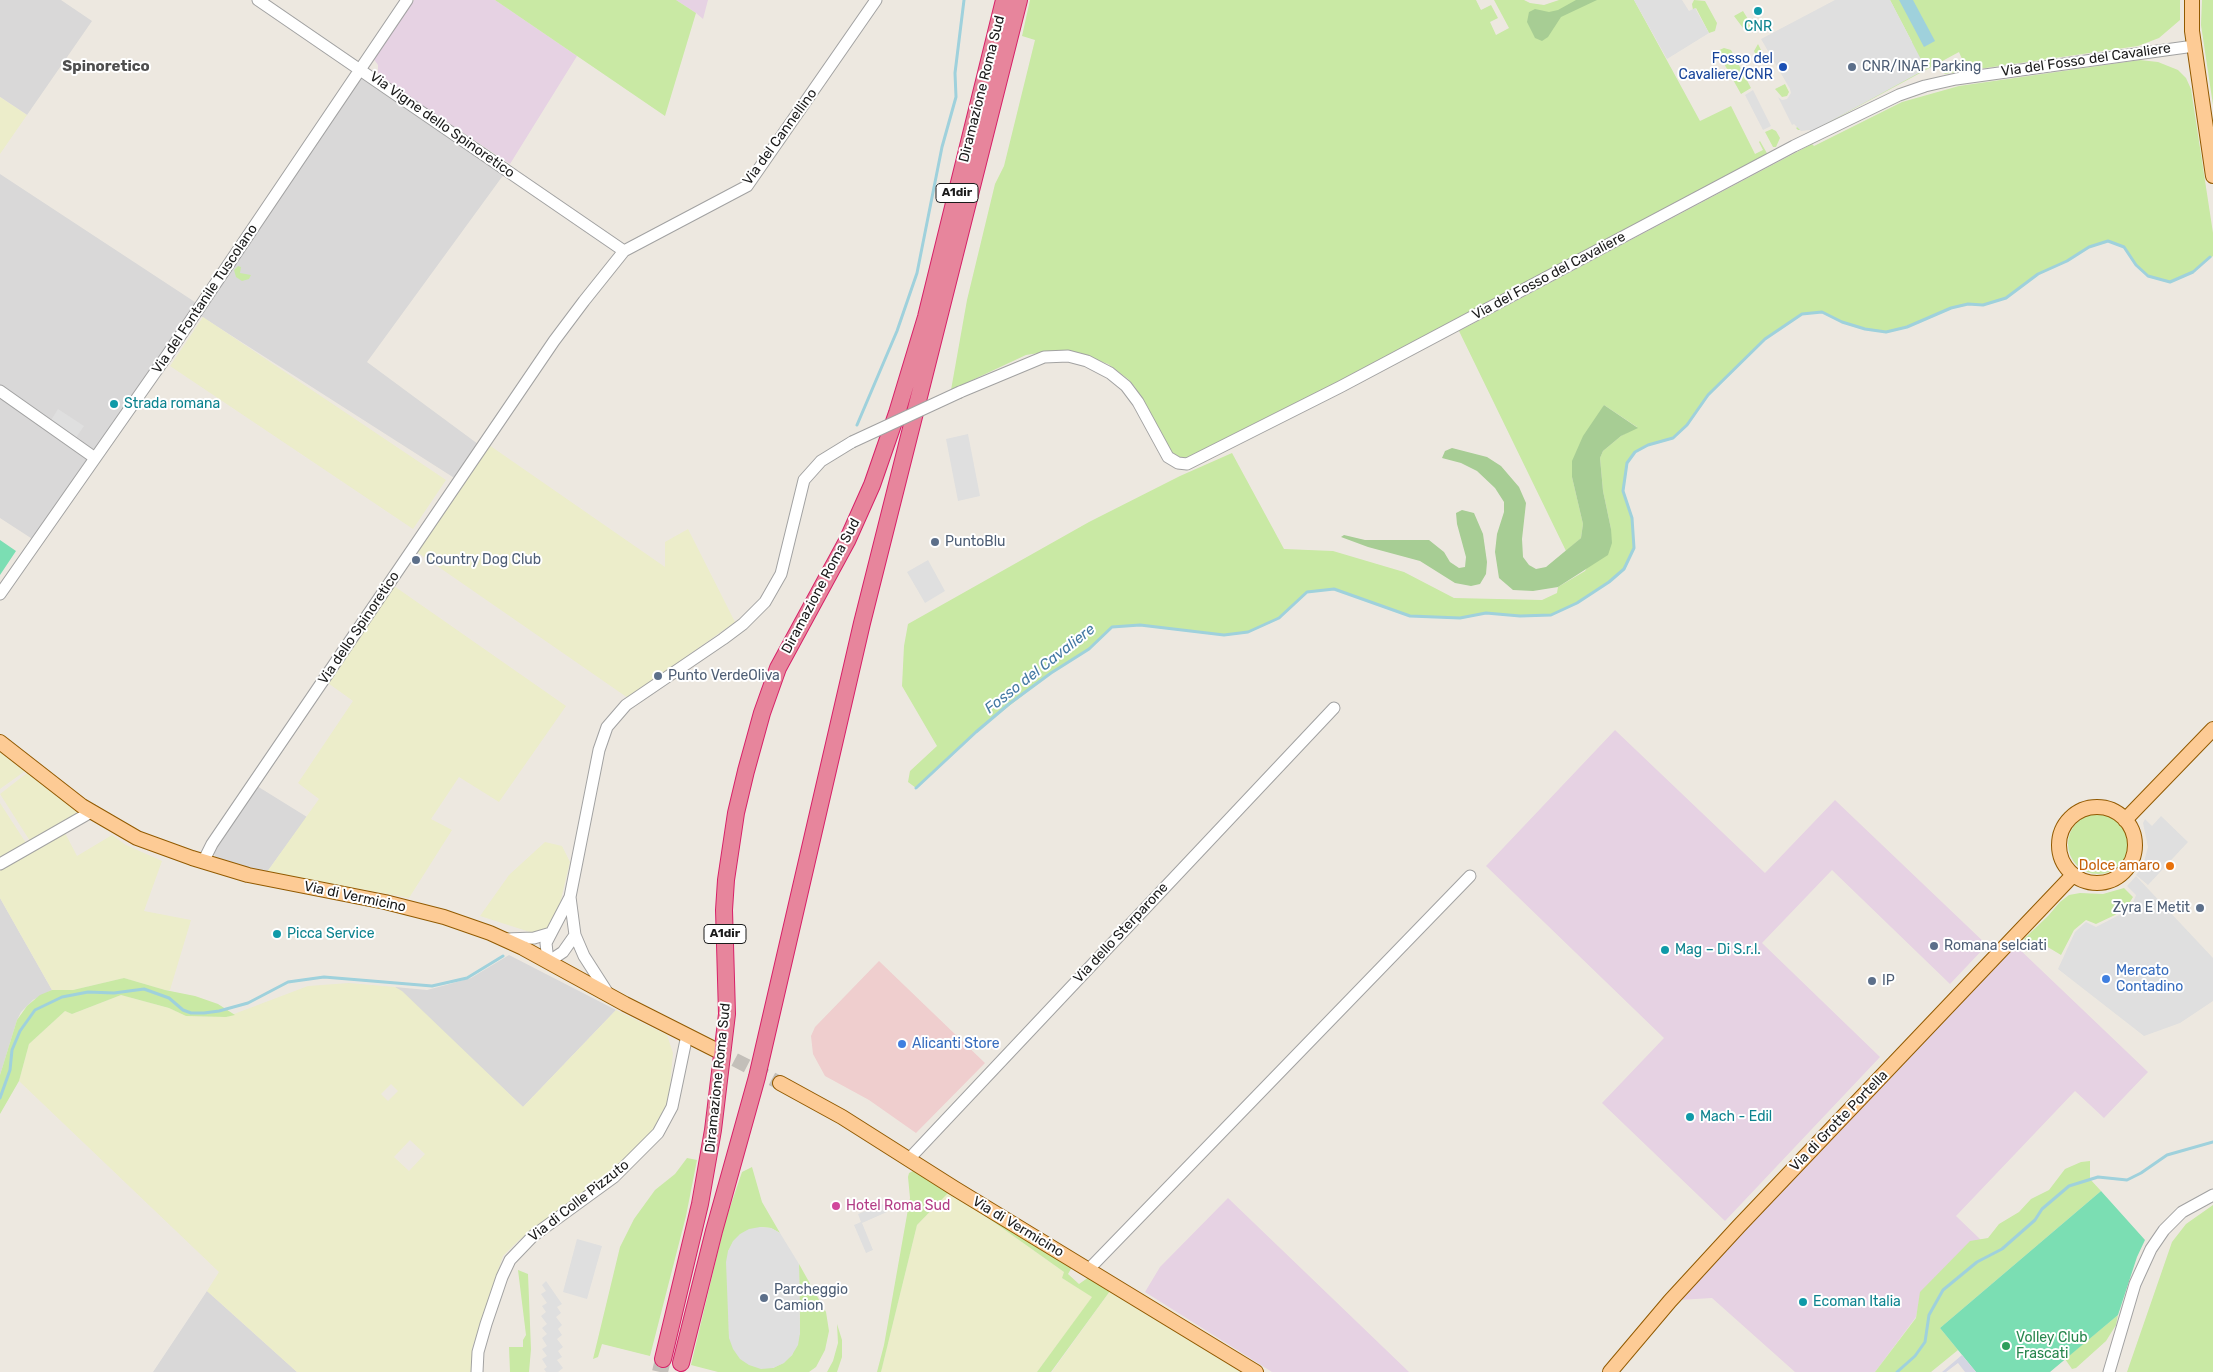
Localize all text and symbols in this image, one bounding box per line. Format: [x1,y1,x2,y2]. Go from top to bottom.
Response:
marker: CNR [1752,5,1764,17]
street label: Diramazione Roma Sud [956,14,1008,164]
place label: CNR [1744,19,1772,35]
street label: Via del Fosso del Cavaliere [2000,40,2172,80]
place label: Fosso del Cavaliere/CNR [1679,51,1773,84]
district label: Spinoretico [62,58,150,76]
place label: CNR/INAF Parking [1862,59,1981,75]
marker: Fosso del Cavaliere/CNR [1777,61,1789,73]
marker: CNR/INAF Parking [1846,61,1858,73]
street label: Via Vigne dello Spinoretico [366,68,518,182]
street label: Via del Cannellino [739,85,821,189]
road number: A1dir [936,184,978,202]
street label: Via del Fontanile Tuscolano [149,221,261,377]
street label: Via del Fosso del Cavaliere [1469,228,1629,324]
place label: Strada romana [124,396,220,412]
marker: Strada romana [108,398,120,410]
street label: Diramazione Roma Sud [778,516,864,656]
place label: PuntoBlu [945,534,1005,550]
marker: PuntoBlu [929,536,941,548]
place label: Country Dog Club [426,552,541,568]
marker: Country Dog Club [410,554,422,566]
street label: Via dello Spinoretico [315,568,403,688]
water label: Fosso del Cavaliere [981,620,1099,718]
place label: Punto VerdeOliva [668,668,780,684]
marker: Punto VerdeOliva [652,670,664,682]
place label: Dolce amaro [2079,858,2160,874]
marker: Dolce amaro [2164,860,2176,872]
street label: Via di Vermicino [302,878,408,916]
street label: Via dello Sterparone [1070,879,1172,987]
place label: Zyra E Metit [2113,900,2190,916]
marker: Zyra E Metit [2194,902,2206,914]
road number: A1dir [704,924,746,944]
place label: Picca Service [287,926,375,942]
marker: Picca Service [271,928,283,940]
place label: Romana selciati [1944,938,2047,954]
marker: Romana selciati [1928,940,1940,952]
place label: Mag – Di S.r.l. [1675,942,1761,958]
marker: Mag – Di S.r.l. [1659,944,1671,956]
place label: Mercato Contadino [2116,963,2183,996]
place label: IP [1882,973,1895,989]
marker: Mercato Contadino [2100,973,2112,985]
marker: IP [1866,975,1878,987]
street label: Diramazione Roma Sud [702,1002,734,1154]
place label: Alicanti Store [912,1036,1000,1052]
marker: Alicanti Store [896,1038,908,1050]
street label: Via di Grotte Portella [1786,1067,1892,1175]
place label: Mach - Edil [1700,1109,1772,1125]
marker: Mach - Edil [1684,1111,1696,1123]
street label: Via di Colle Pizzuto [525,1157,633,1245]
street label: Via di Vermicino [969,1193,1067,1261]
place label: Hotel Roma Sud [846,1198,950,1214]
marker: Hotel Roma Sud [830,1200,842,1212]
place label: Parcheggio Camion [774,1282,848,1314]
marker: Parcheggio Camion [758,1292,770,1304]
place label: Ecoman Italia [1813,1294,1901,1310]
marker: Ecoman Italia [1797,1296,1809,1308]
place label: Volley Club Frascati [2016,1330,2087,1362]
marker: Volley Club Frascati [2000,1340,2012,1352]

